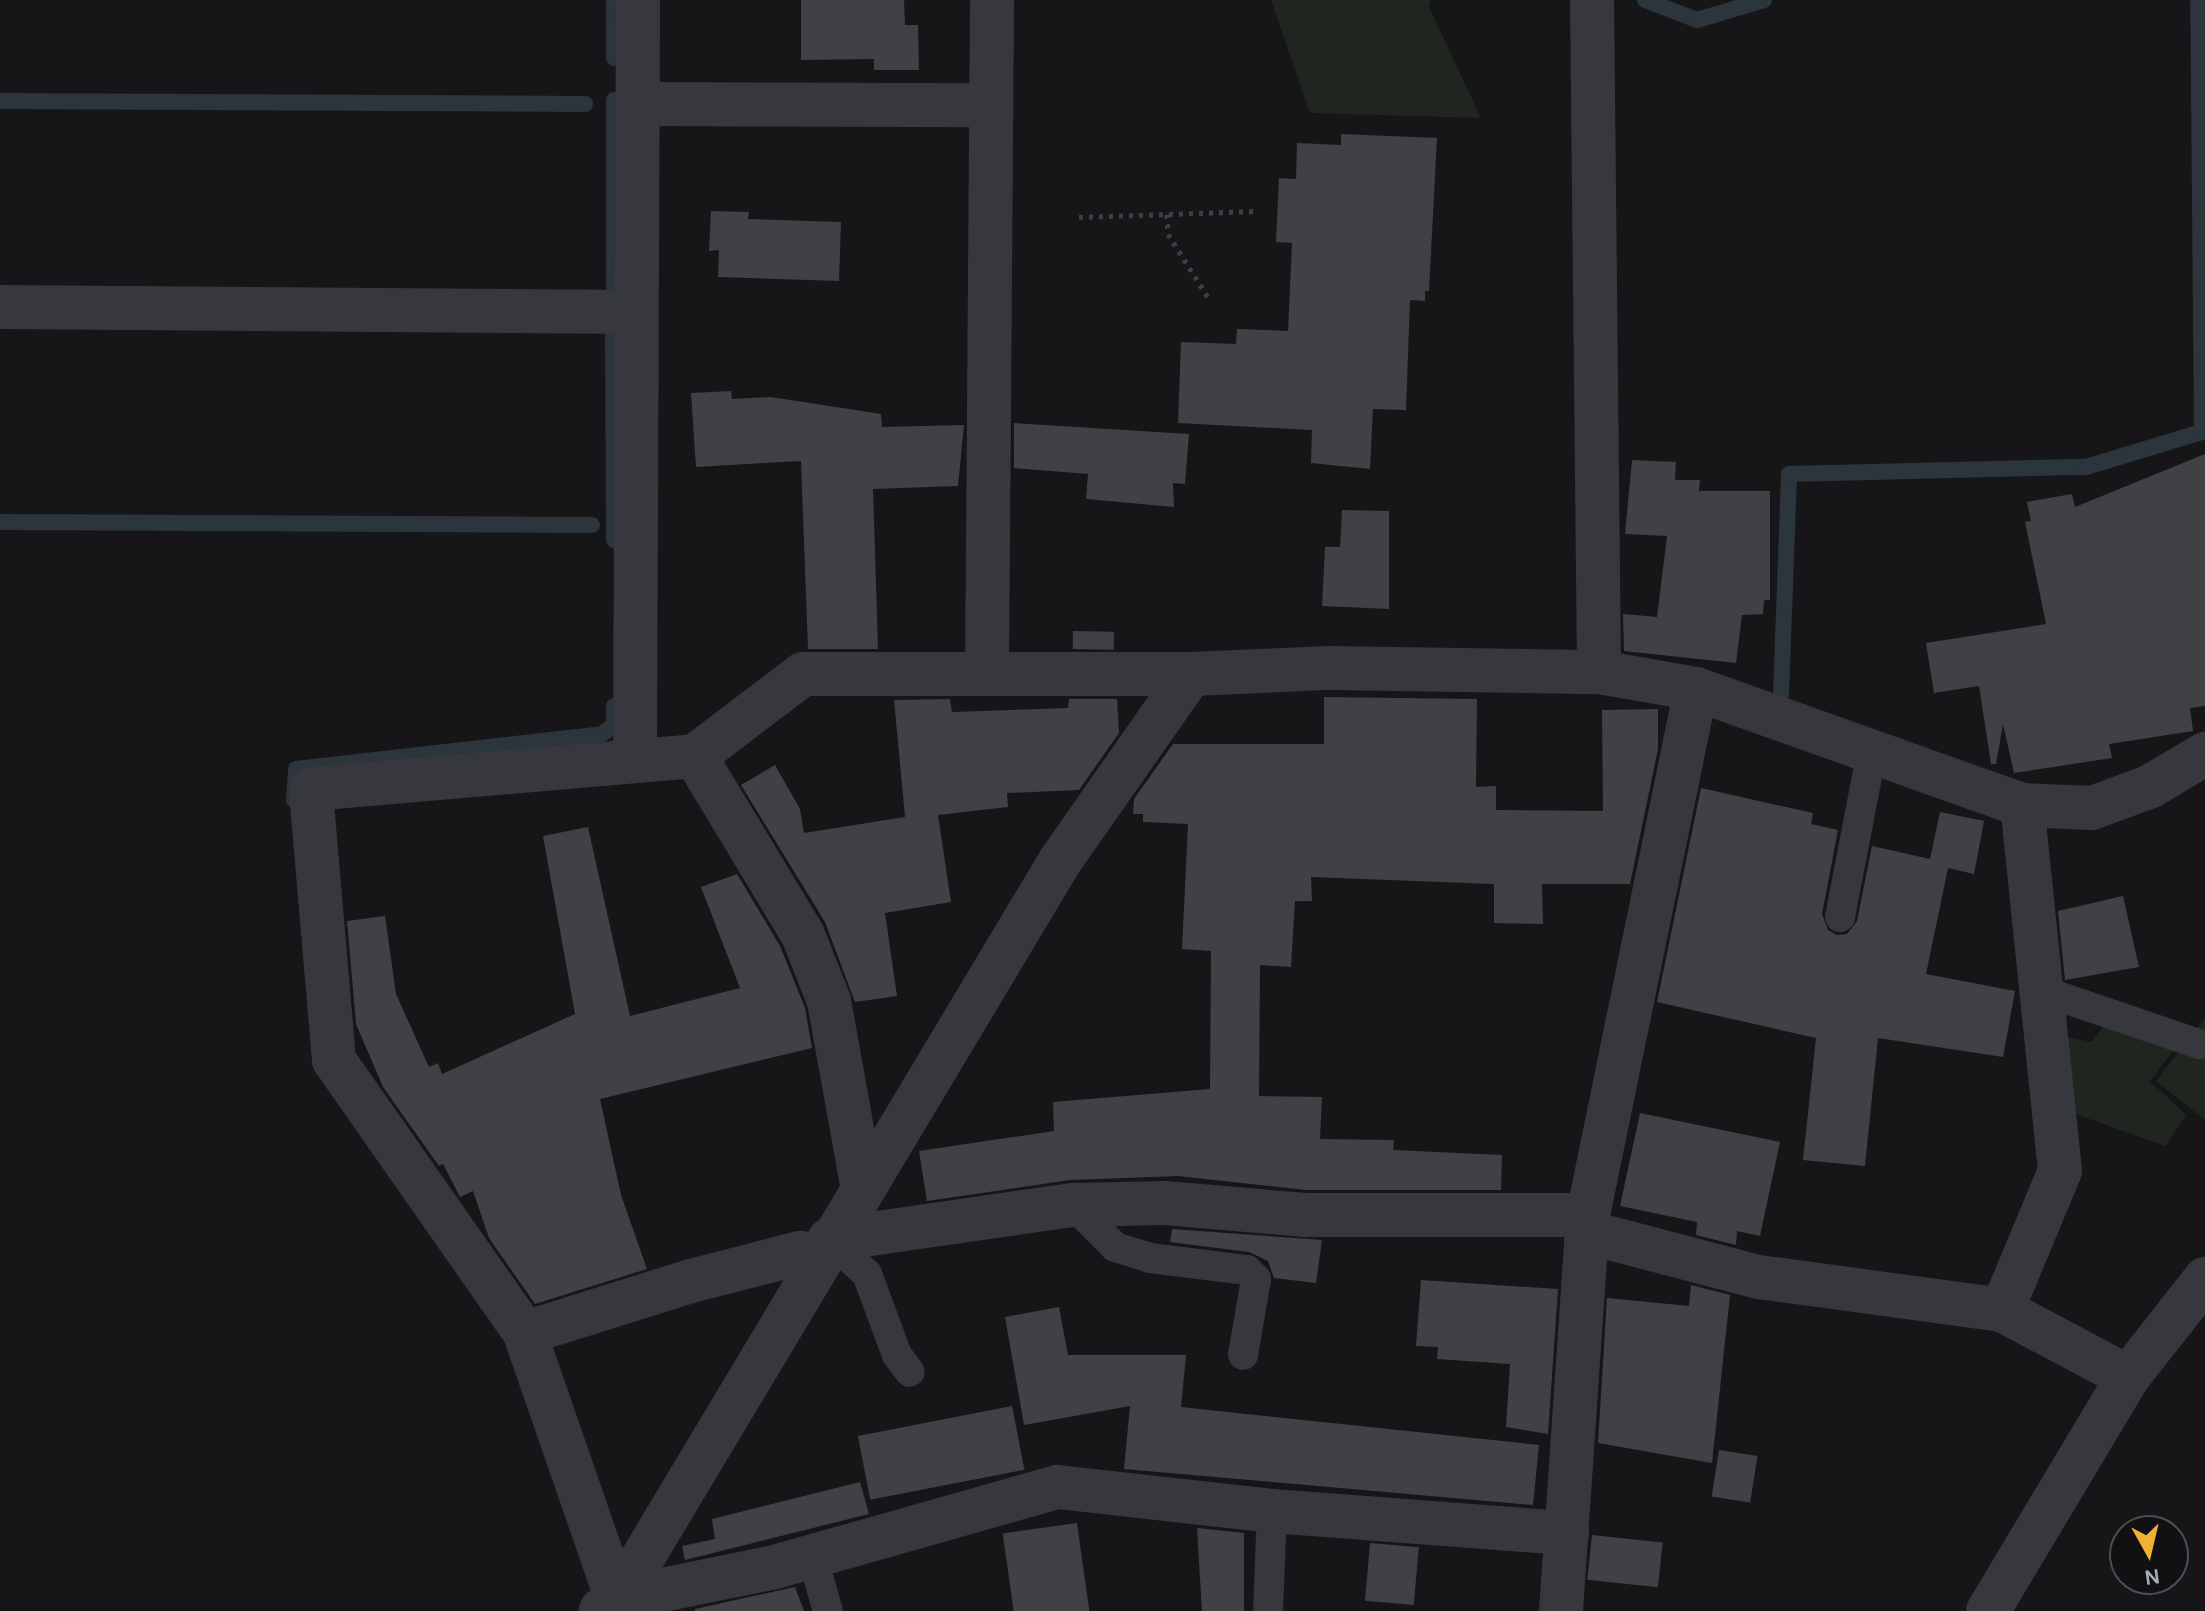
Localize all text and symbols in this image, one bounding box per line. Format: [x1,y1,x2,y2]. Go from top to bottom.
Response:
north arrow [2109,1515,2189,1595]
text: N [2142,1563,2162,1591]

